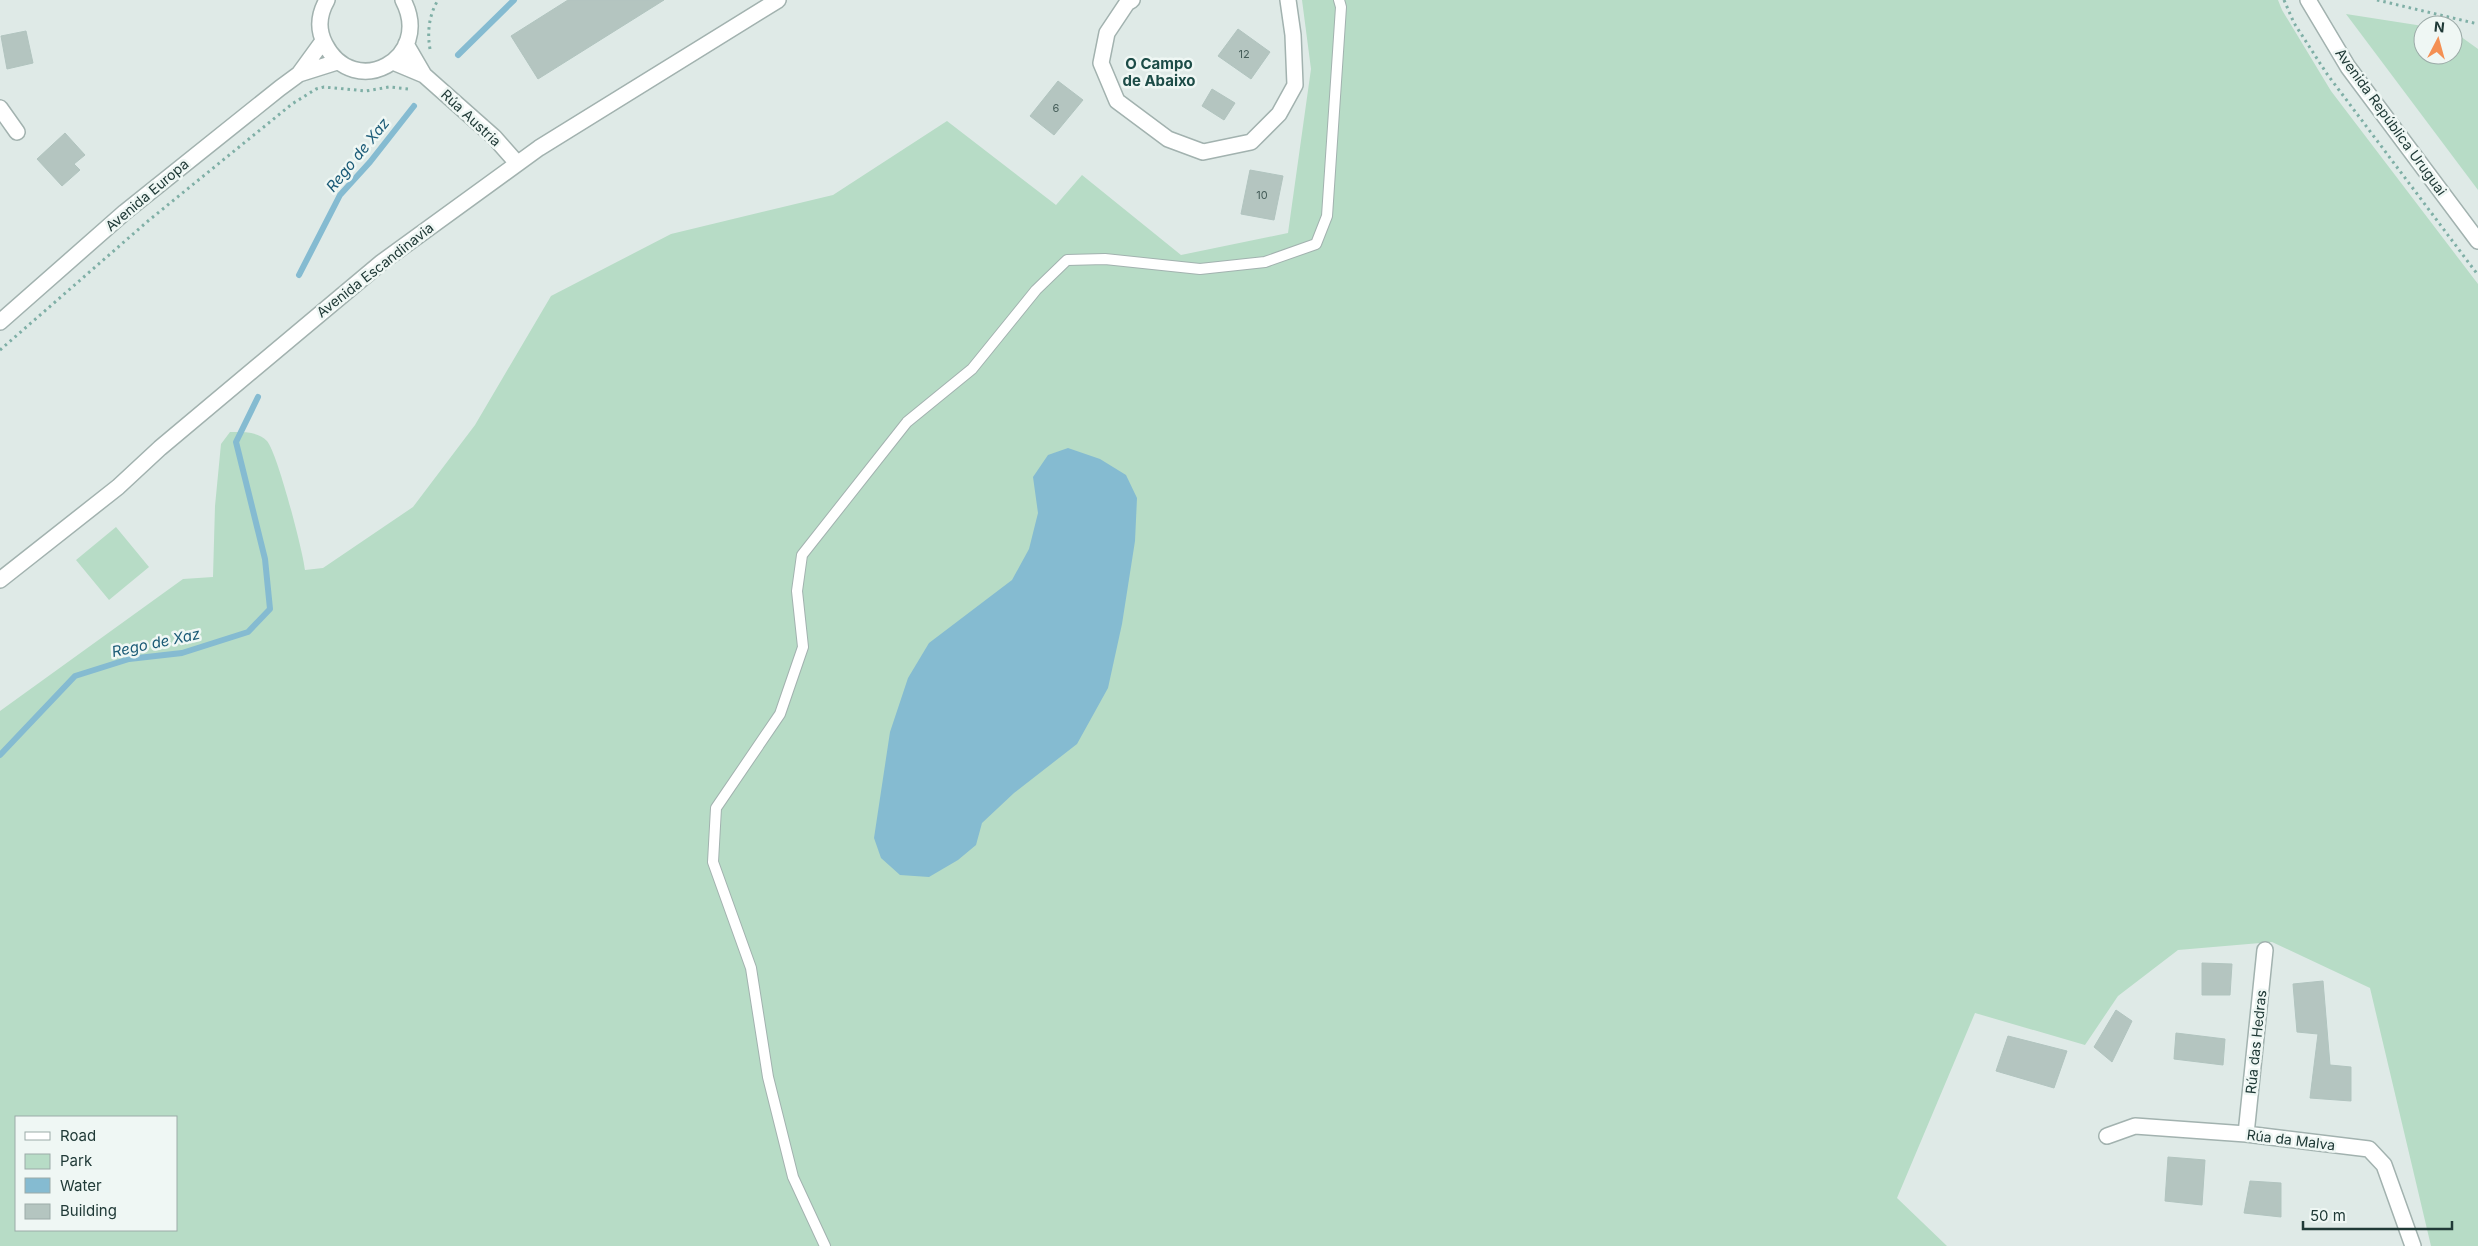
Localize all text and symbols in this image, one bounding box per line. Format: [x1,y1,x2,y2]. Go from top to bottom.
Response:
north arrow [2413,15,2463,65]
text: N [2433,18,2446,36]
street label: Avenida República Uruguai [2332,45,2451,199]
house number: 12 [1238,47,1250,61]
district label: O Campo de Abaixo [1122,54,1196,90]
street label: Rúa Austria [438,86,505,150]
house number: 6 [1053,101,1060,115]
water label: Rego de Xaz [322,114,393,196]
street label: Avenida Europa [102,155,192,234]
house number: 10 [1256,188,1268,202]
street label: Avenida Escandinavia [313,219,437,321]
water label: Rego de Xaz [110,624,202,661]
street label: Rúa das Hedras [2242,989,2269,1095]
legend [15,1116,178,1231]
text: Road [60,1126,96,1145]
street label: Rúa da Malva [2246,1126,2336,1153]
text: Park [60,1151,93,1170]
text: Water [60,1176,102,1195]
scale bar [2303,1198,2452,1230]
text: Building [60,1201,117,1220]
text: 50 m [2310,1206,2346,1225]

